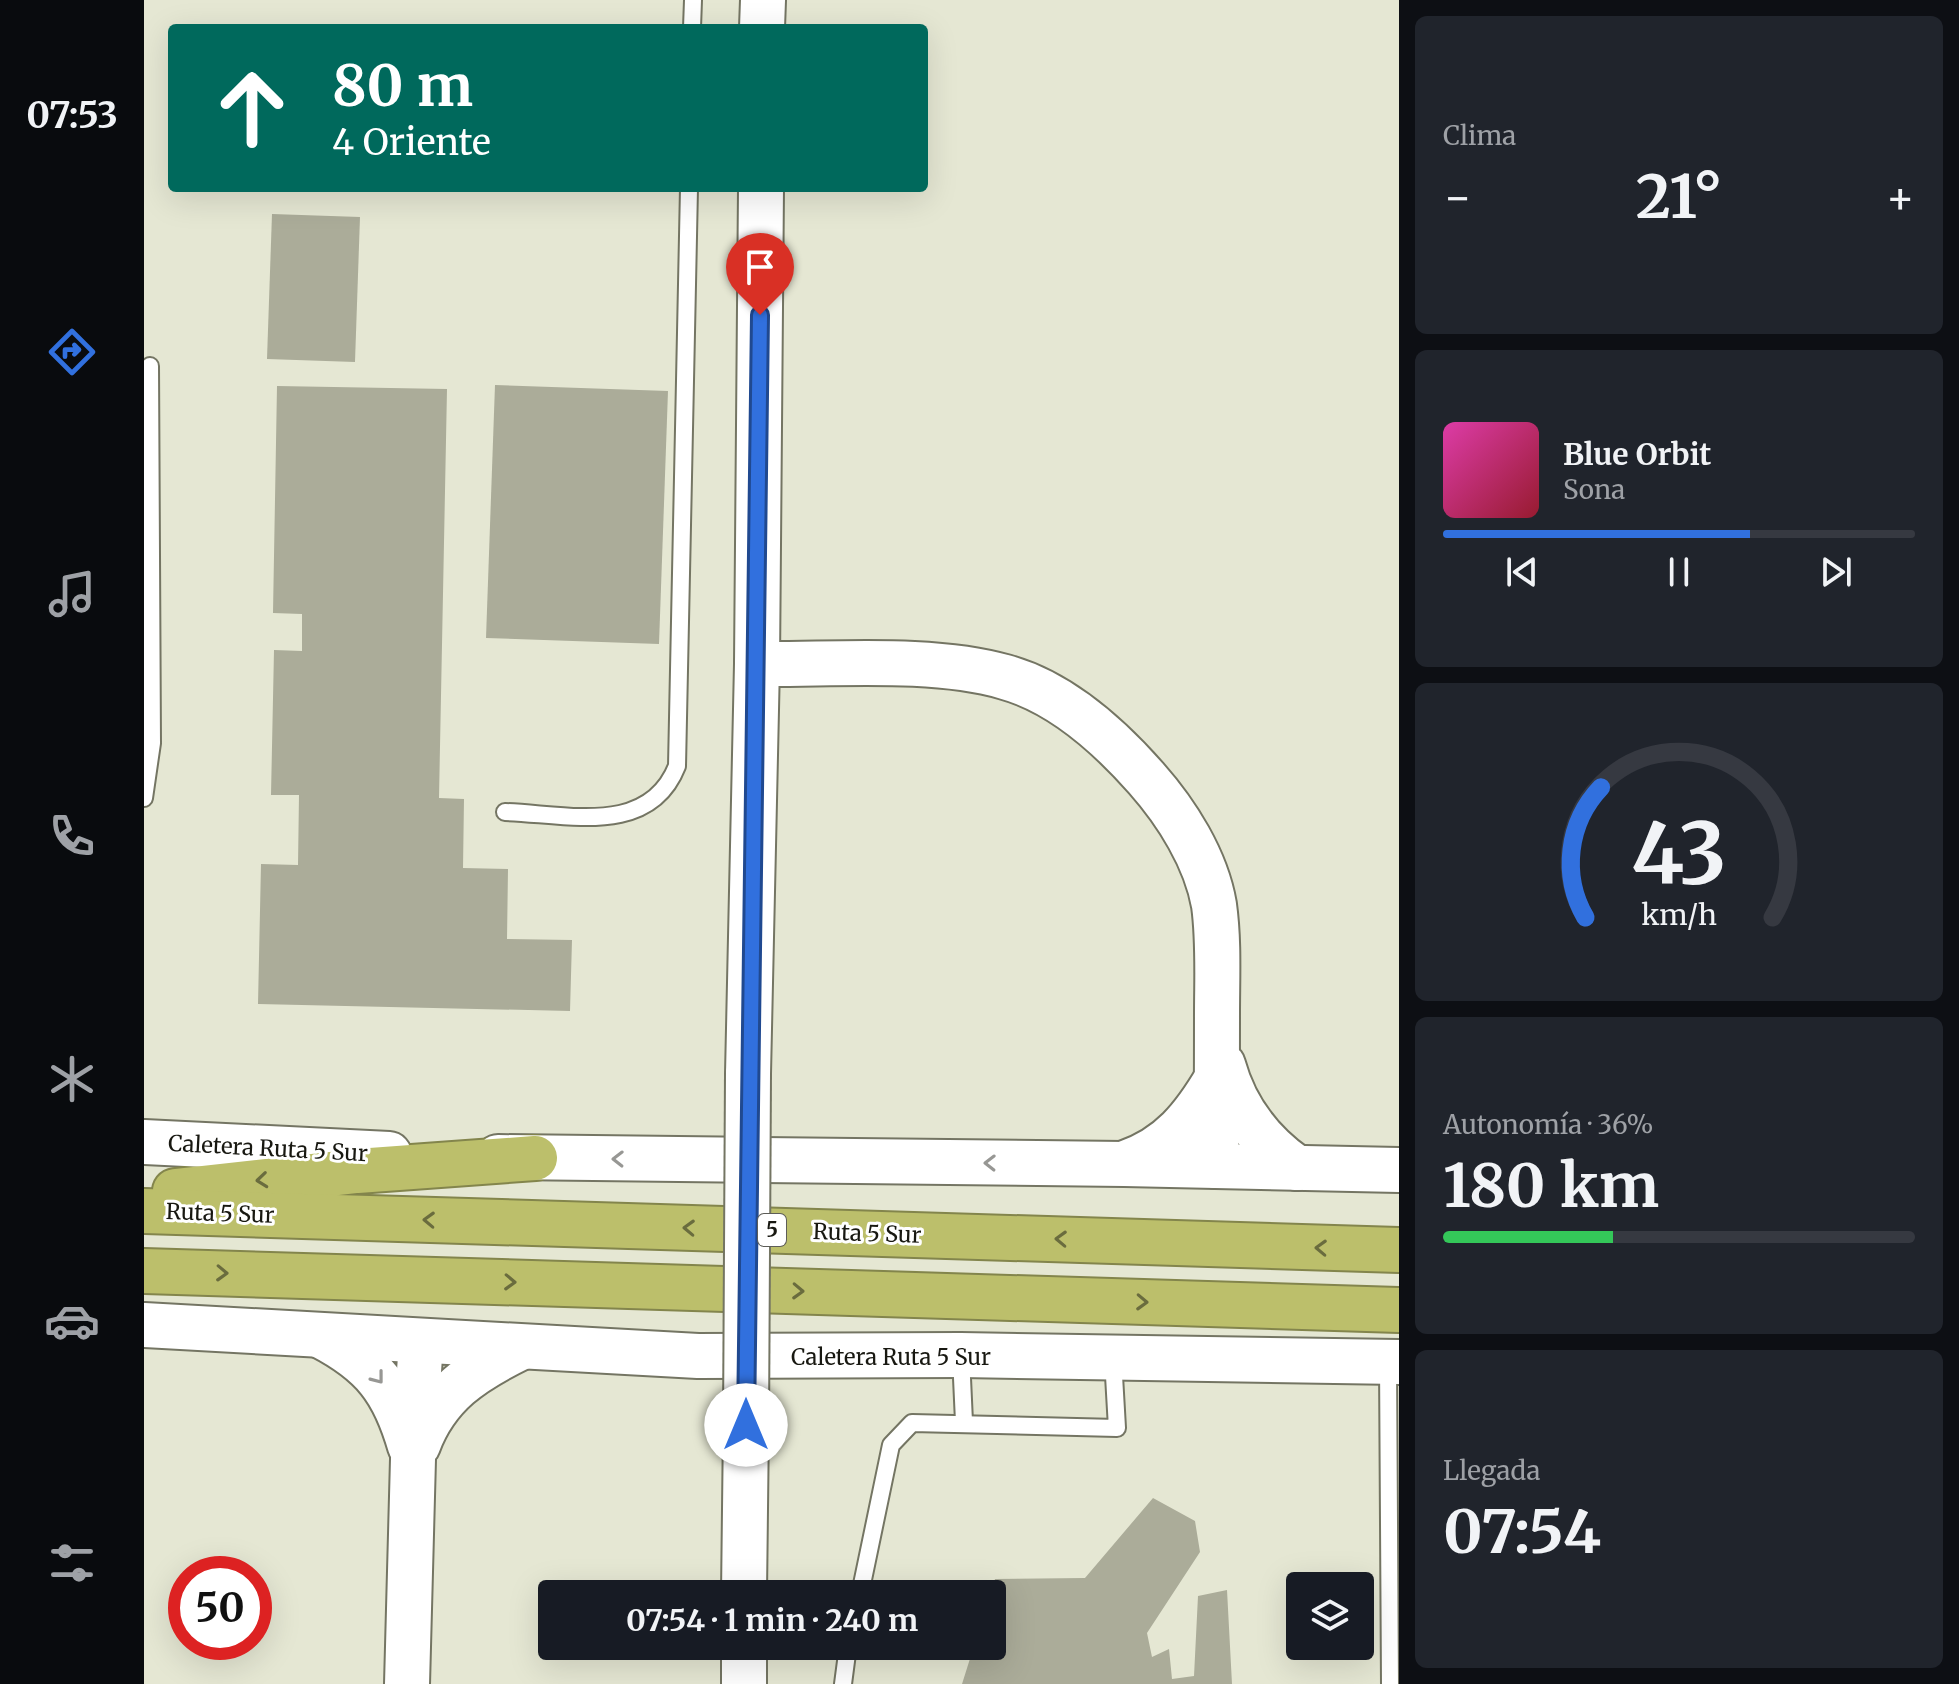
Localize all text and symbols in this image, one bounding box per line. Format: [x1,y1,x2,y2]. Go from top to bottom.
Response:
text: 80 m [332,51,473,121]
icon: ahead [200,56,304,160]
text: 07:53 [26,93,118,138]
text: Clima [1443,119,1516,152]
text: 4 Oriente [332,120,491,165]
text: 21° [1636,159,1722,234]
text: − [1443,170,1472,225]
text: + [1886,170,1915,225]
pin [726,233,794,315]
icon: arrive [738,245,782,289]
icon: directions [44,324,100,380]
text: Blue Orbit [1563,435,1711,473]
text: Sona [1563,473,1625,506]
icon: previous [1500,550,1544,594]
icon: pause [1657,550,1701,594]
icon: next [1814,550,1858,594]
icon: music [44,566,100,622]
text: 43 [1631,802,1727,907]
icon: phone [44,808,100,864]
text: km/h [1641,897,1717,933]
icon: climate [44,1051,100,1107]
text: Autonomía · 36% [1443,1108,1653,1141]
street label: Caletera Ruta 5 Sur [167,1129,369,1167]
text: 180 km [1443,1148,1659,1223]
one-way arrow [611,1150,624,1168]
one-way arrow [983,1154,996,1171]
one-way arrow [255,1172,268,1189]
street label: Ruta 5 Sur [165,1197,275,1229]
one-way arrow [422,1211,435,1228]
road number: 5 [758,1214,786,1246]
street label: Ruta 5 Sur [812,1217,922,1249]
one-way arrow [682,1219,695,1236]
one-way arrow [1054,1231,1067,1248]
one-way arrow [1314,1239,1327,1256]
one-way arrow [216,1265,229,1282]
one-way arrow [504,1274,517,1291]
one-way arrow [792,1283,805,1300]
icon: car [44,1293,100,1349]
one-way arrow [1136,1293,1149,1310]
street label: Caletera Ruta 5 Sur [791,1343,991,1371]
one-way arrow [368,1369,382,1384]
position arrow [704,1383,788,1467]
text: Llegada [1443,1454,1540,1487]
text: 07:54 [1443,1494,1601,1569]
icon: filters [44,1535,100,1591]
speed limit sign: 50 [168,1556,272,1660]
map controls [1286,1572,1374,1660]
button: layers [1286,1572,1374,1660]
text: 07:54 · 1 min · 240 m [626,1601,918,1639]

